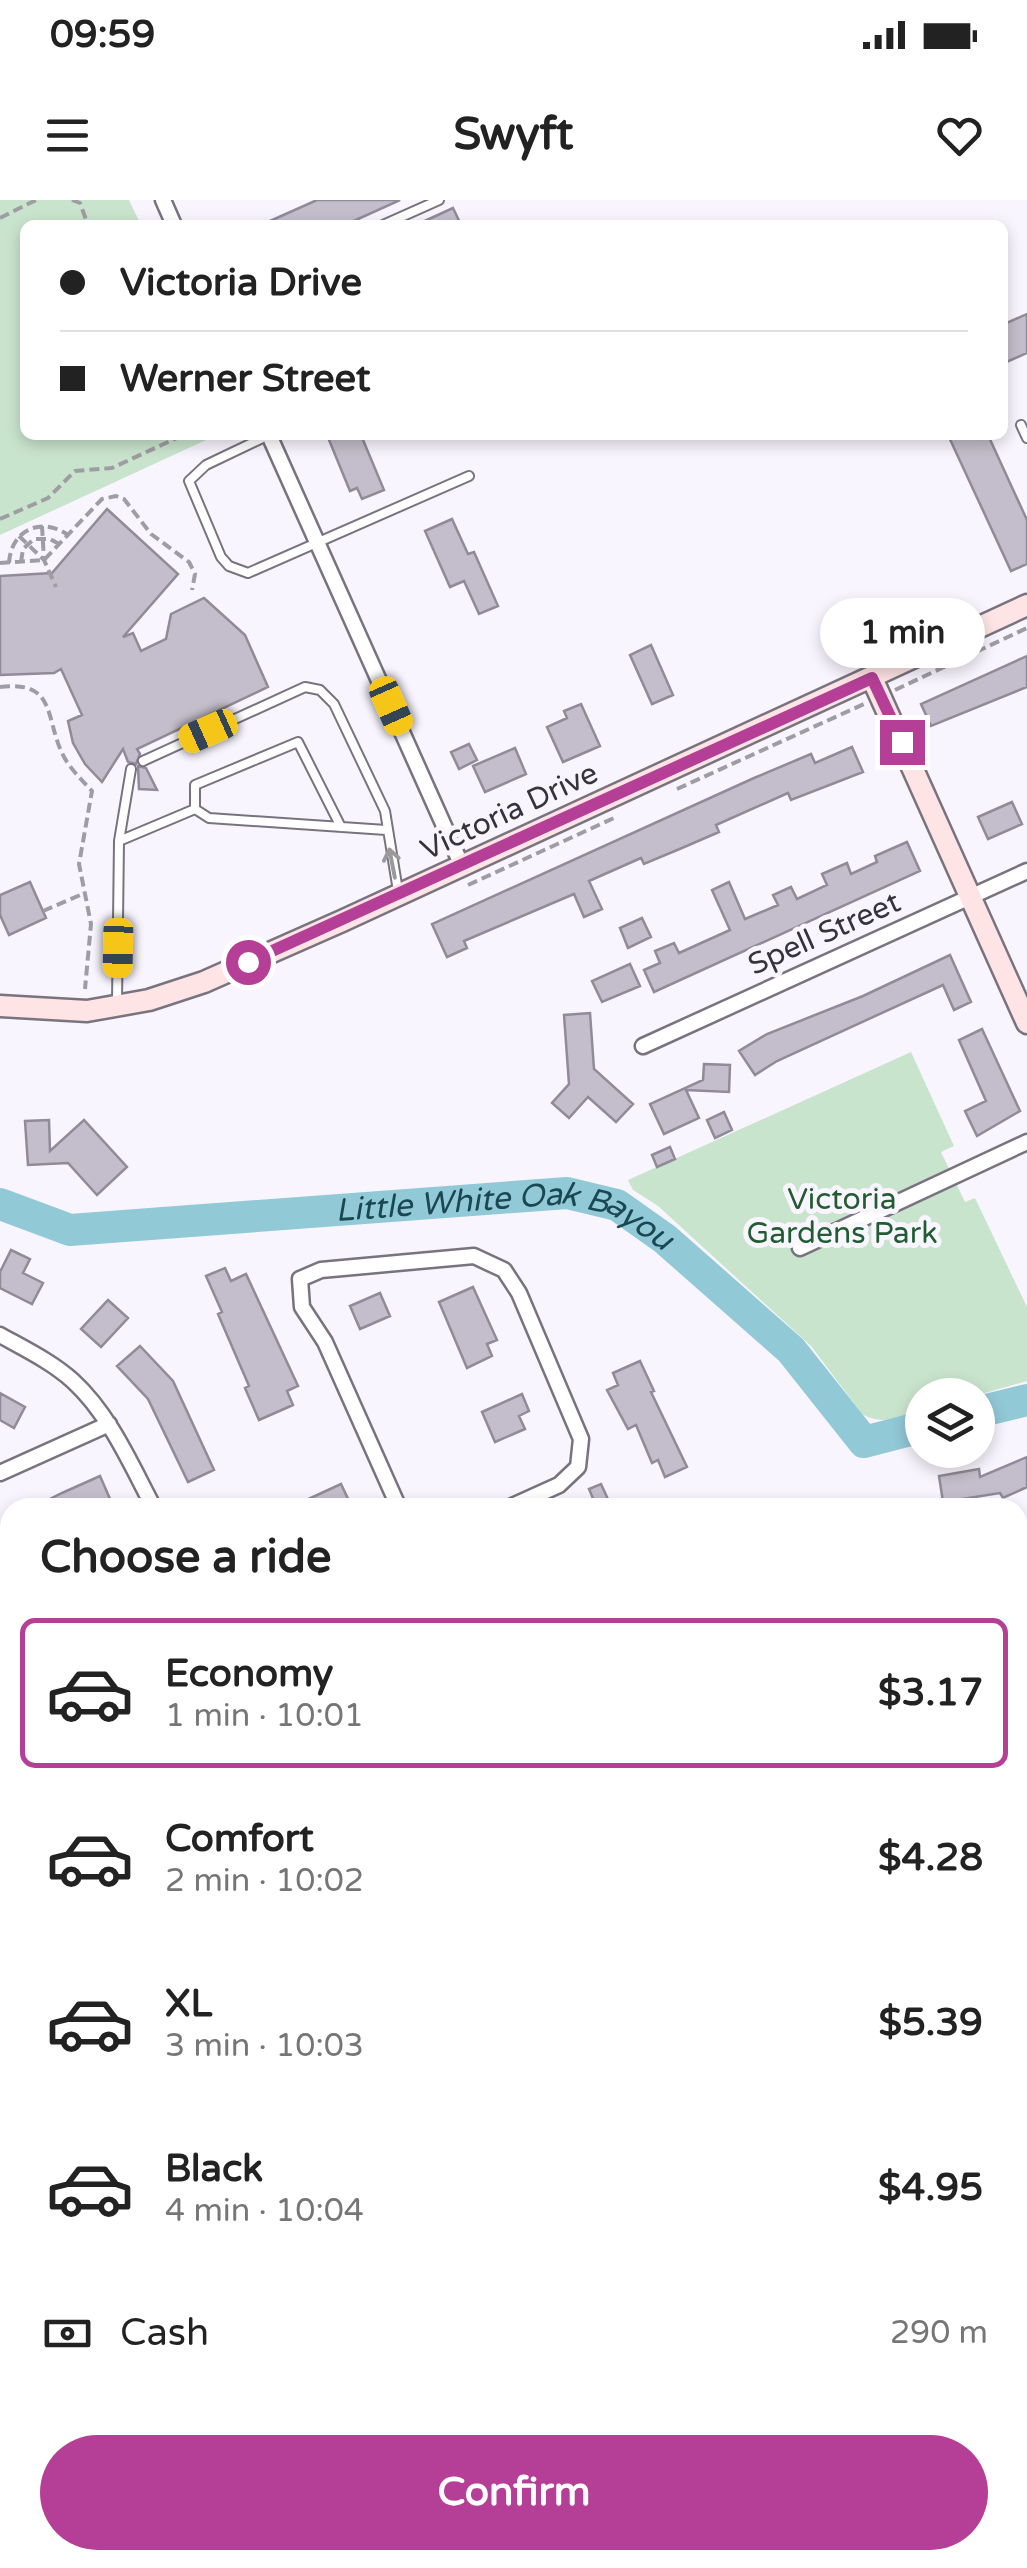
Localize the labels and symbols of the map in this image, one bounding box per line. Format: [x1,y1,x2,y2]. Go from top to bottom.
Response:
callout: 1 min [820,597,984,667]
car [365,672,417,740]
car [174,705,242,757]
route end [880,720,925,765]
street label: Victoria Drive [415,754,604,869]
one-way arrow [382,847,401,879]
street label: Spell Street [742,883,906,983]
car [102,918,134,978]
route start [226,940,271,985]
water label: Little White Oak Bayou [334,1174,682,1260]
park label: Victoria Gardens Park [746,1181,938,1252]

